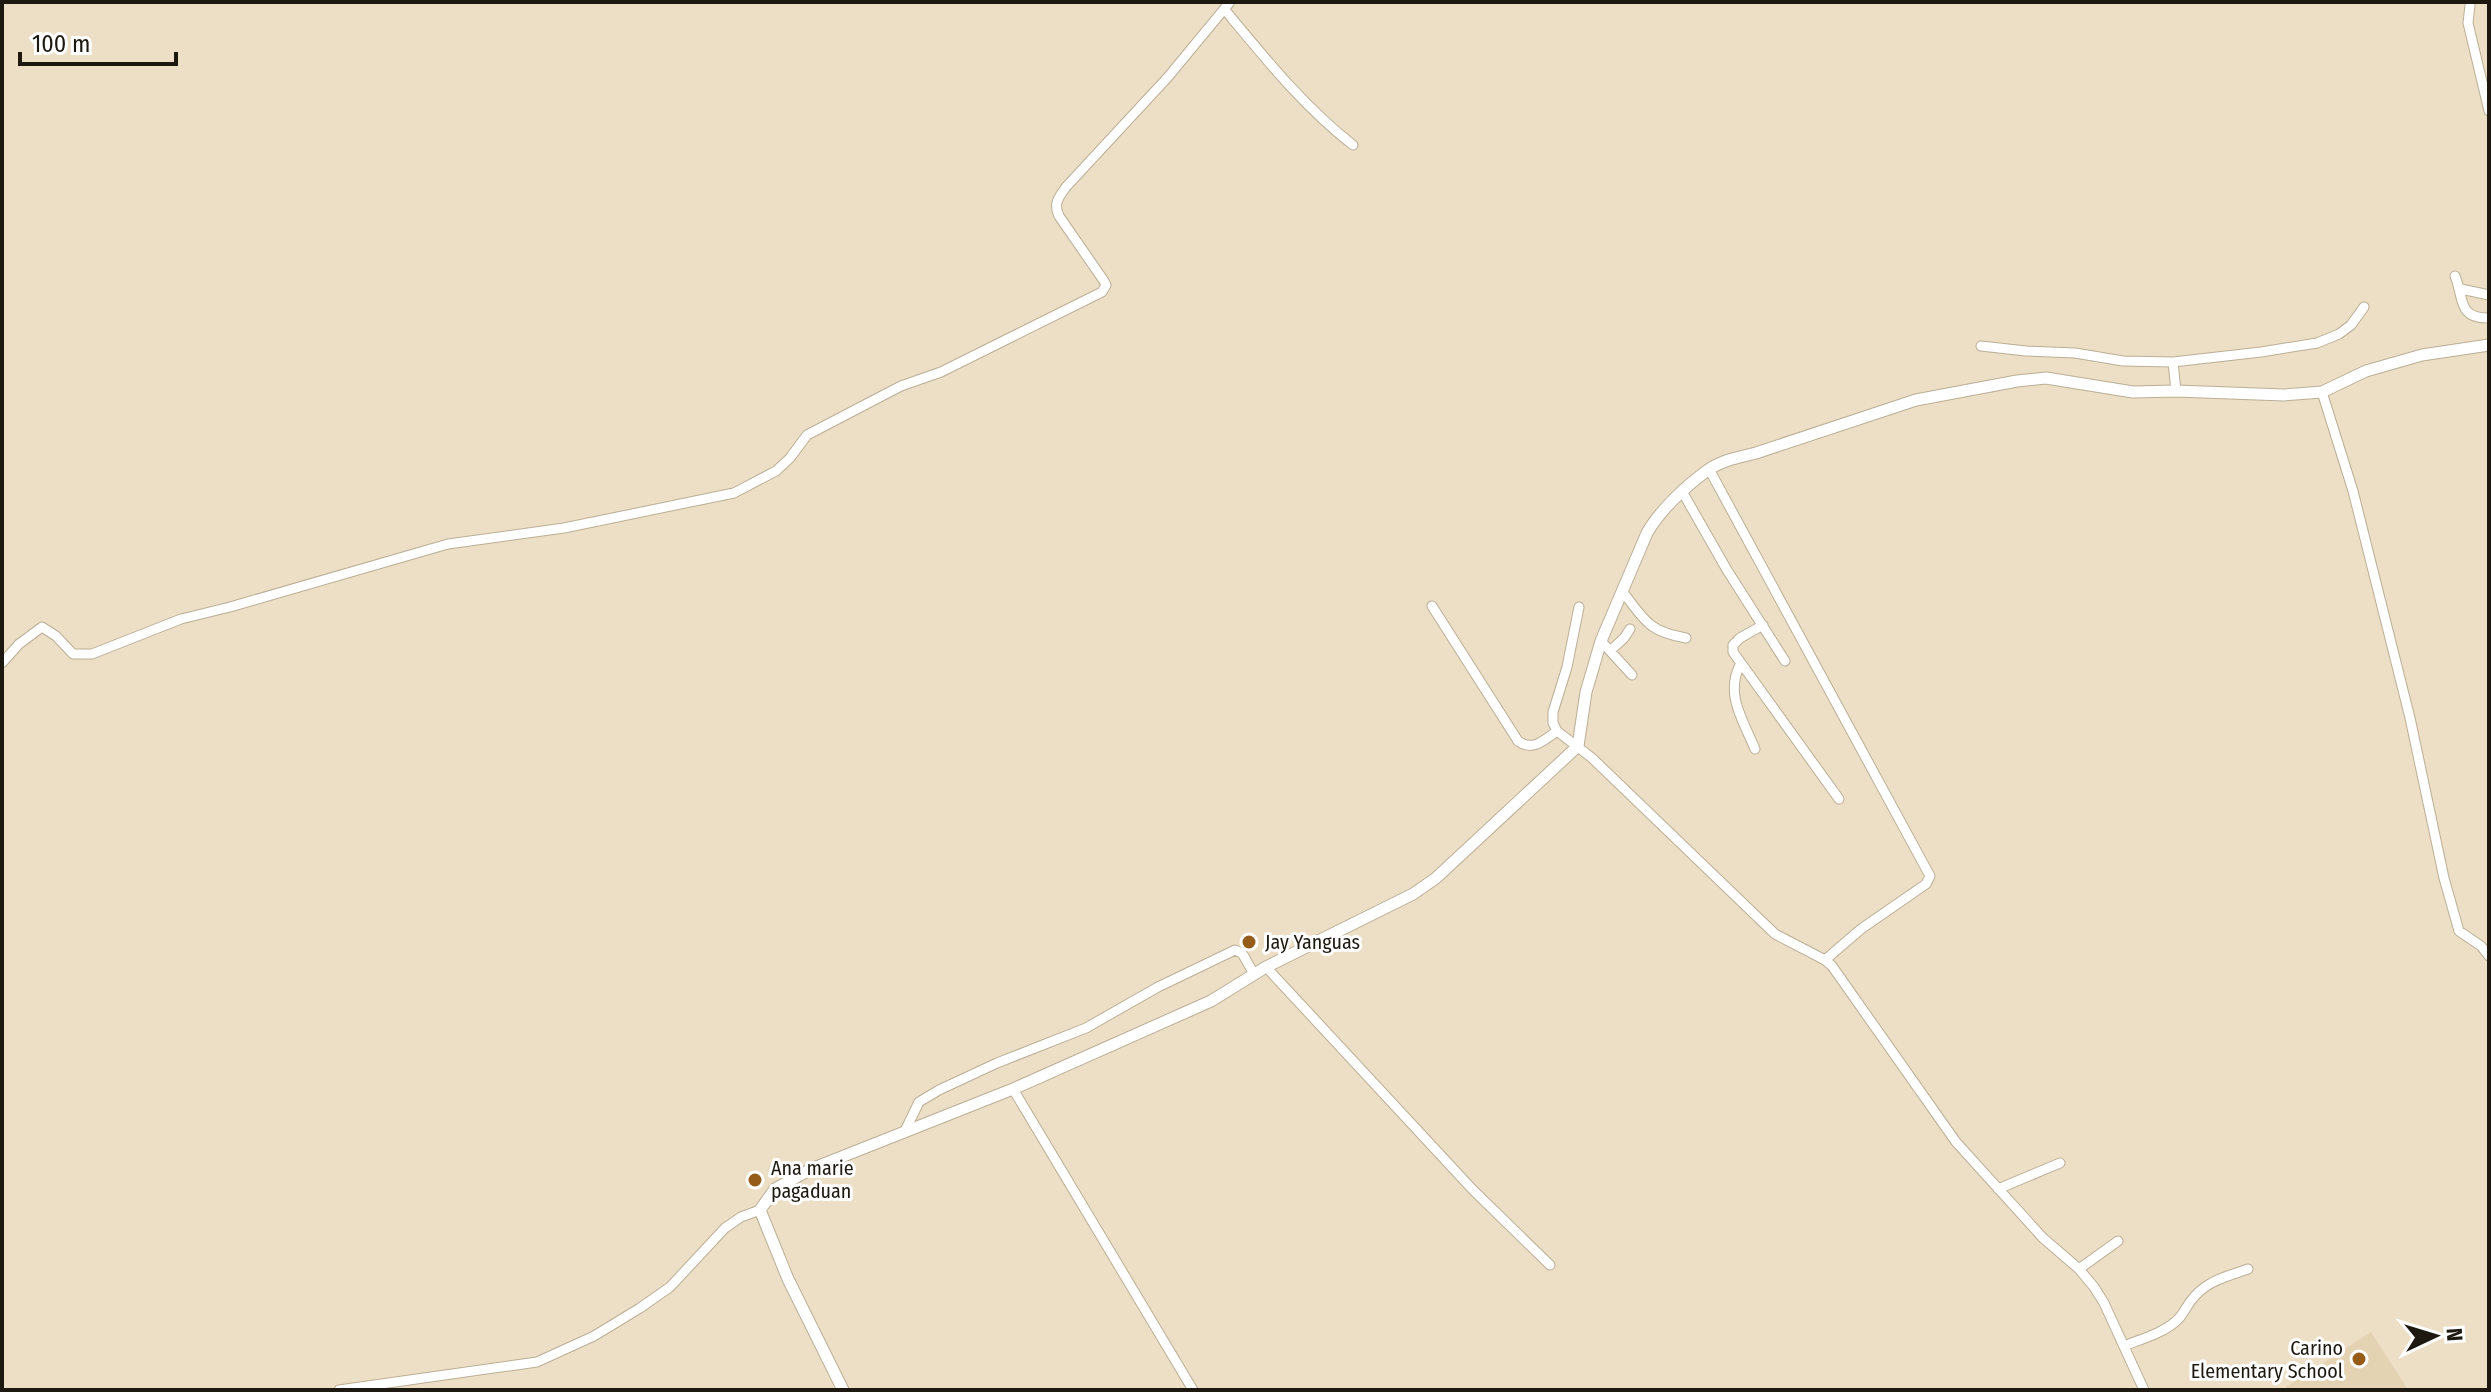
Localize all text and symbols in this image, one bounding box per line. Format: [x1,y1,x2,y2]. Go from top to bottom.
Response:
scale bar [20,16,176,66]
text: 100 m [32,30,90,58]
place label: Jay Yanguas [1265,930,1360,954]
marker: Jay Yanguas [1240,933,1258,951]
place label: Ana marie pagaduan [771,1156,854,1203]
marker: Ana marie pagaduan [746,1171,764,1189]
north arrow [2395,1296,2475,1376]
text: N [2441,1327,2468,1342]
place label: Carino Elementary School [2191,1336,2343,1383]
marker: Carino Elementary School [2350,1350,2368,1368]

